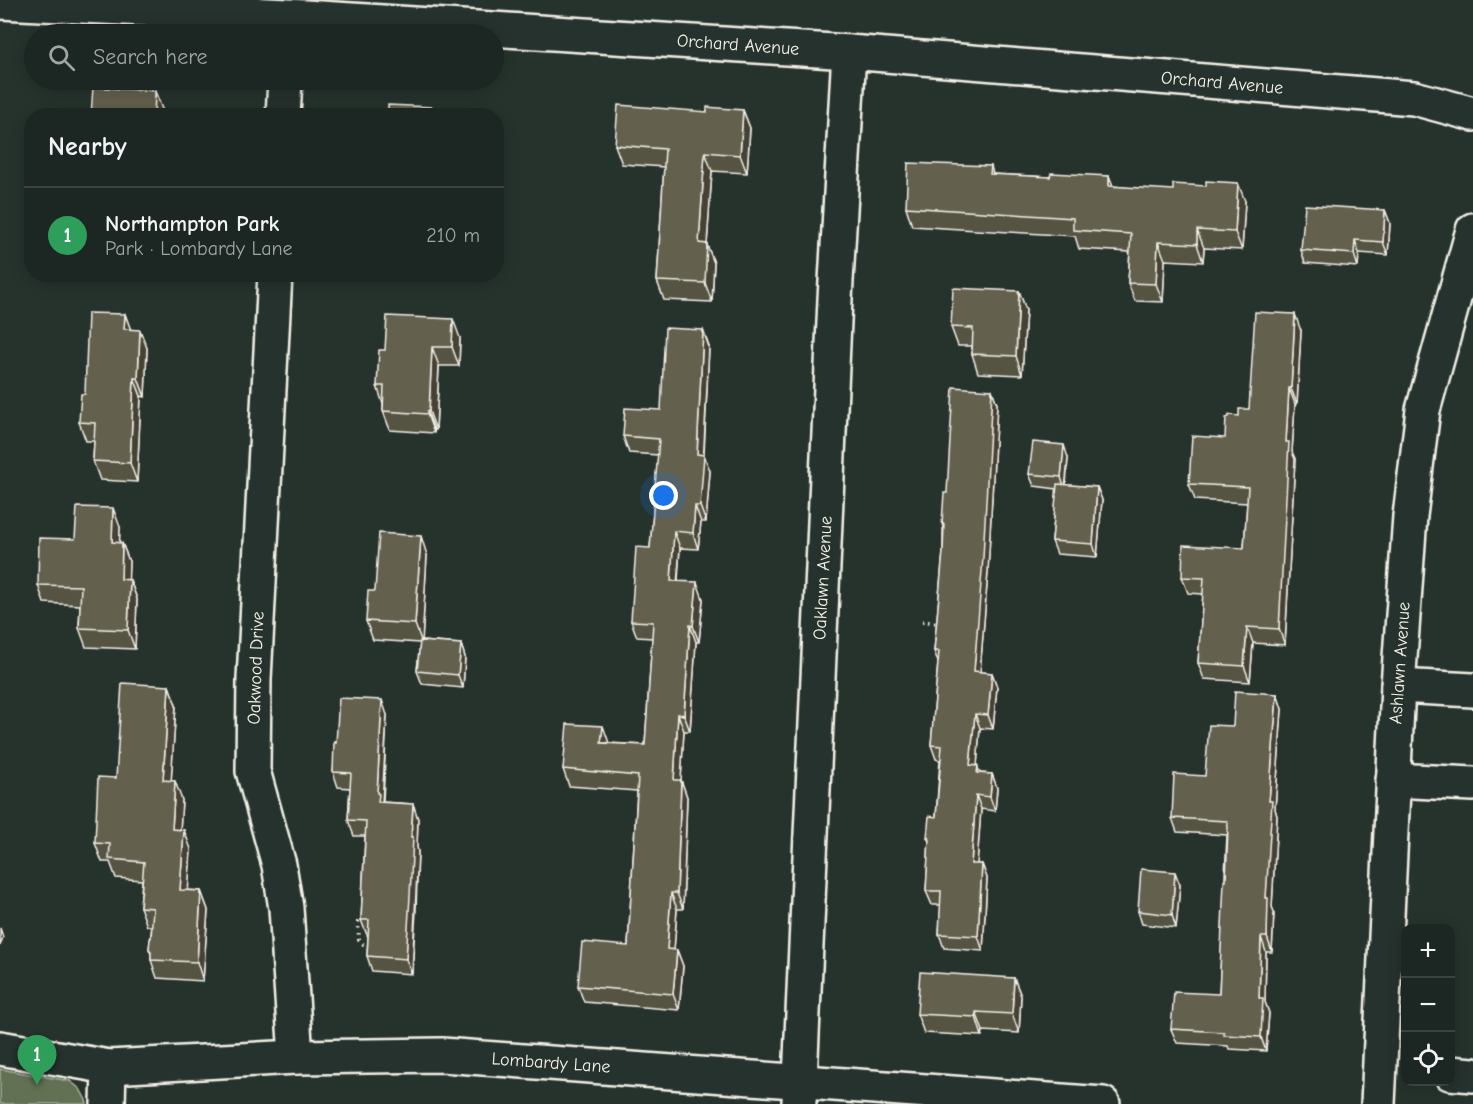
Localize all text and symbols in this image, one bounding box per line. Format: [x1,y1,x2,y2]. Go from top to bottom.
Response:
search box [24,24,504,90]
street label: Orchard Avenue [676,30,800,60]
icon: search [45,41,78,74]
text: Search here [93,44,208,70]
street label: Orchard Avenue [1160,67,1284,99]
text: Nearby [48,132,127,162]
text: Northampton Park [105,211,279,237]
text: 1 [64,224,71,247]
text: 210 m [426,224,480,247]
text: Park · Lombardy Lane [105,237,293,260]
your location [649,481,678,510]
street label: Oaklawn Avenue [809,515,837,641]
street label: Ashlawn Avenue [1385,601,1415,725]
street label: Oakwood Drive [244,611,268,725]
map controls [1401,924,1455,1086]
button: + [1401,924,1455,978]
button: − [1401,978,1455,1032]
button: locate [1401,1032,1455,1086]
pin: 1 [18,1036,57,1085]
street label: Lombardy Lane [491,1048,611,1078]

